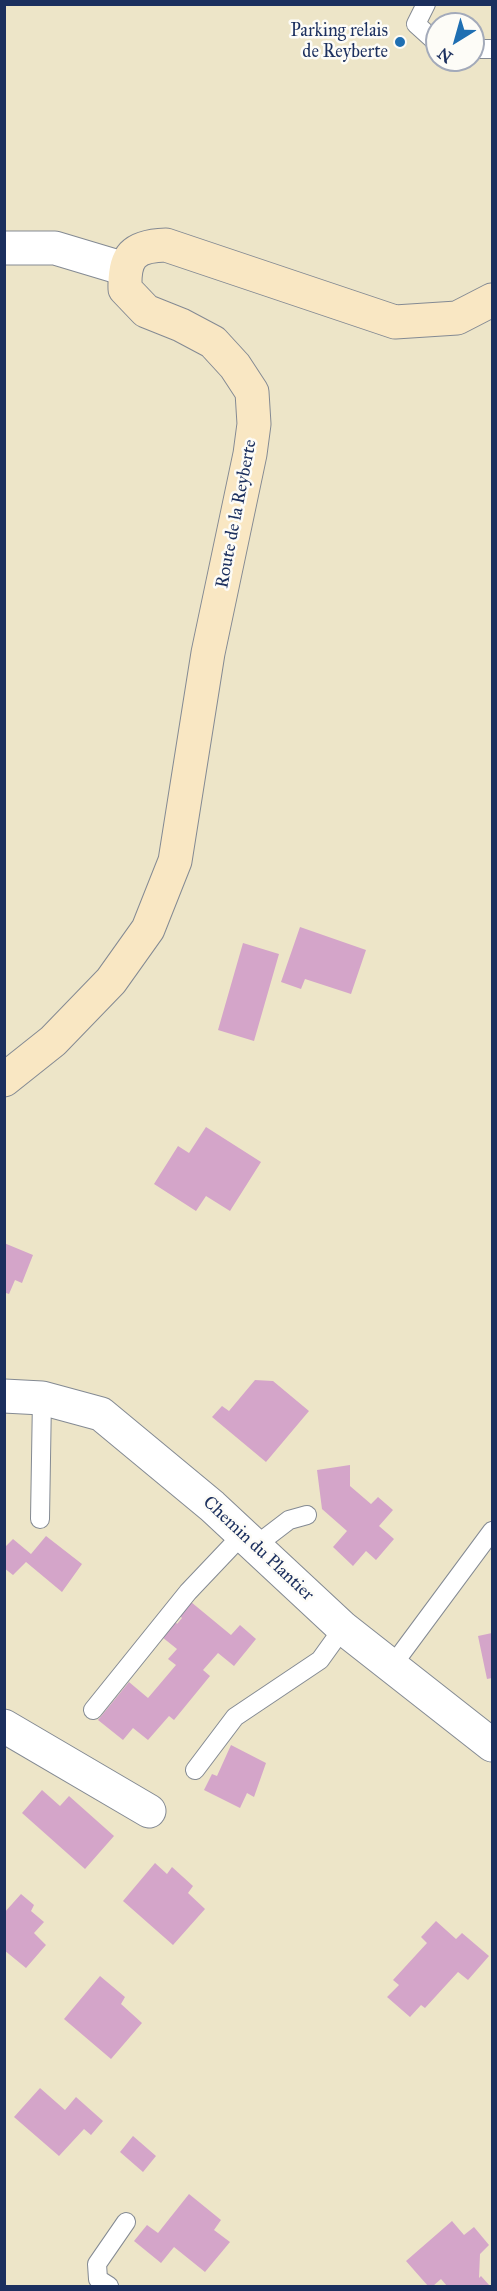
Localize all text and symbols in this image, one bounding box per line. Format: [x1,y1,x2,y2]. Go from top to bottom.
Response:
north arrow [425,12,485,72]
place label: Parking relais de Reyberte [290,21,388,63]
marker: Parking relais de Reyberte [393,35,407,49]
text: N [434,44,456,67]
street label: Route de la Reyberte [212,438,262,590]
street label: Chemin du Plantier [198,1492,318,1606]

